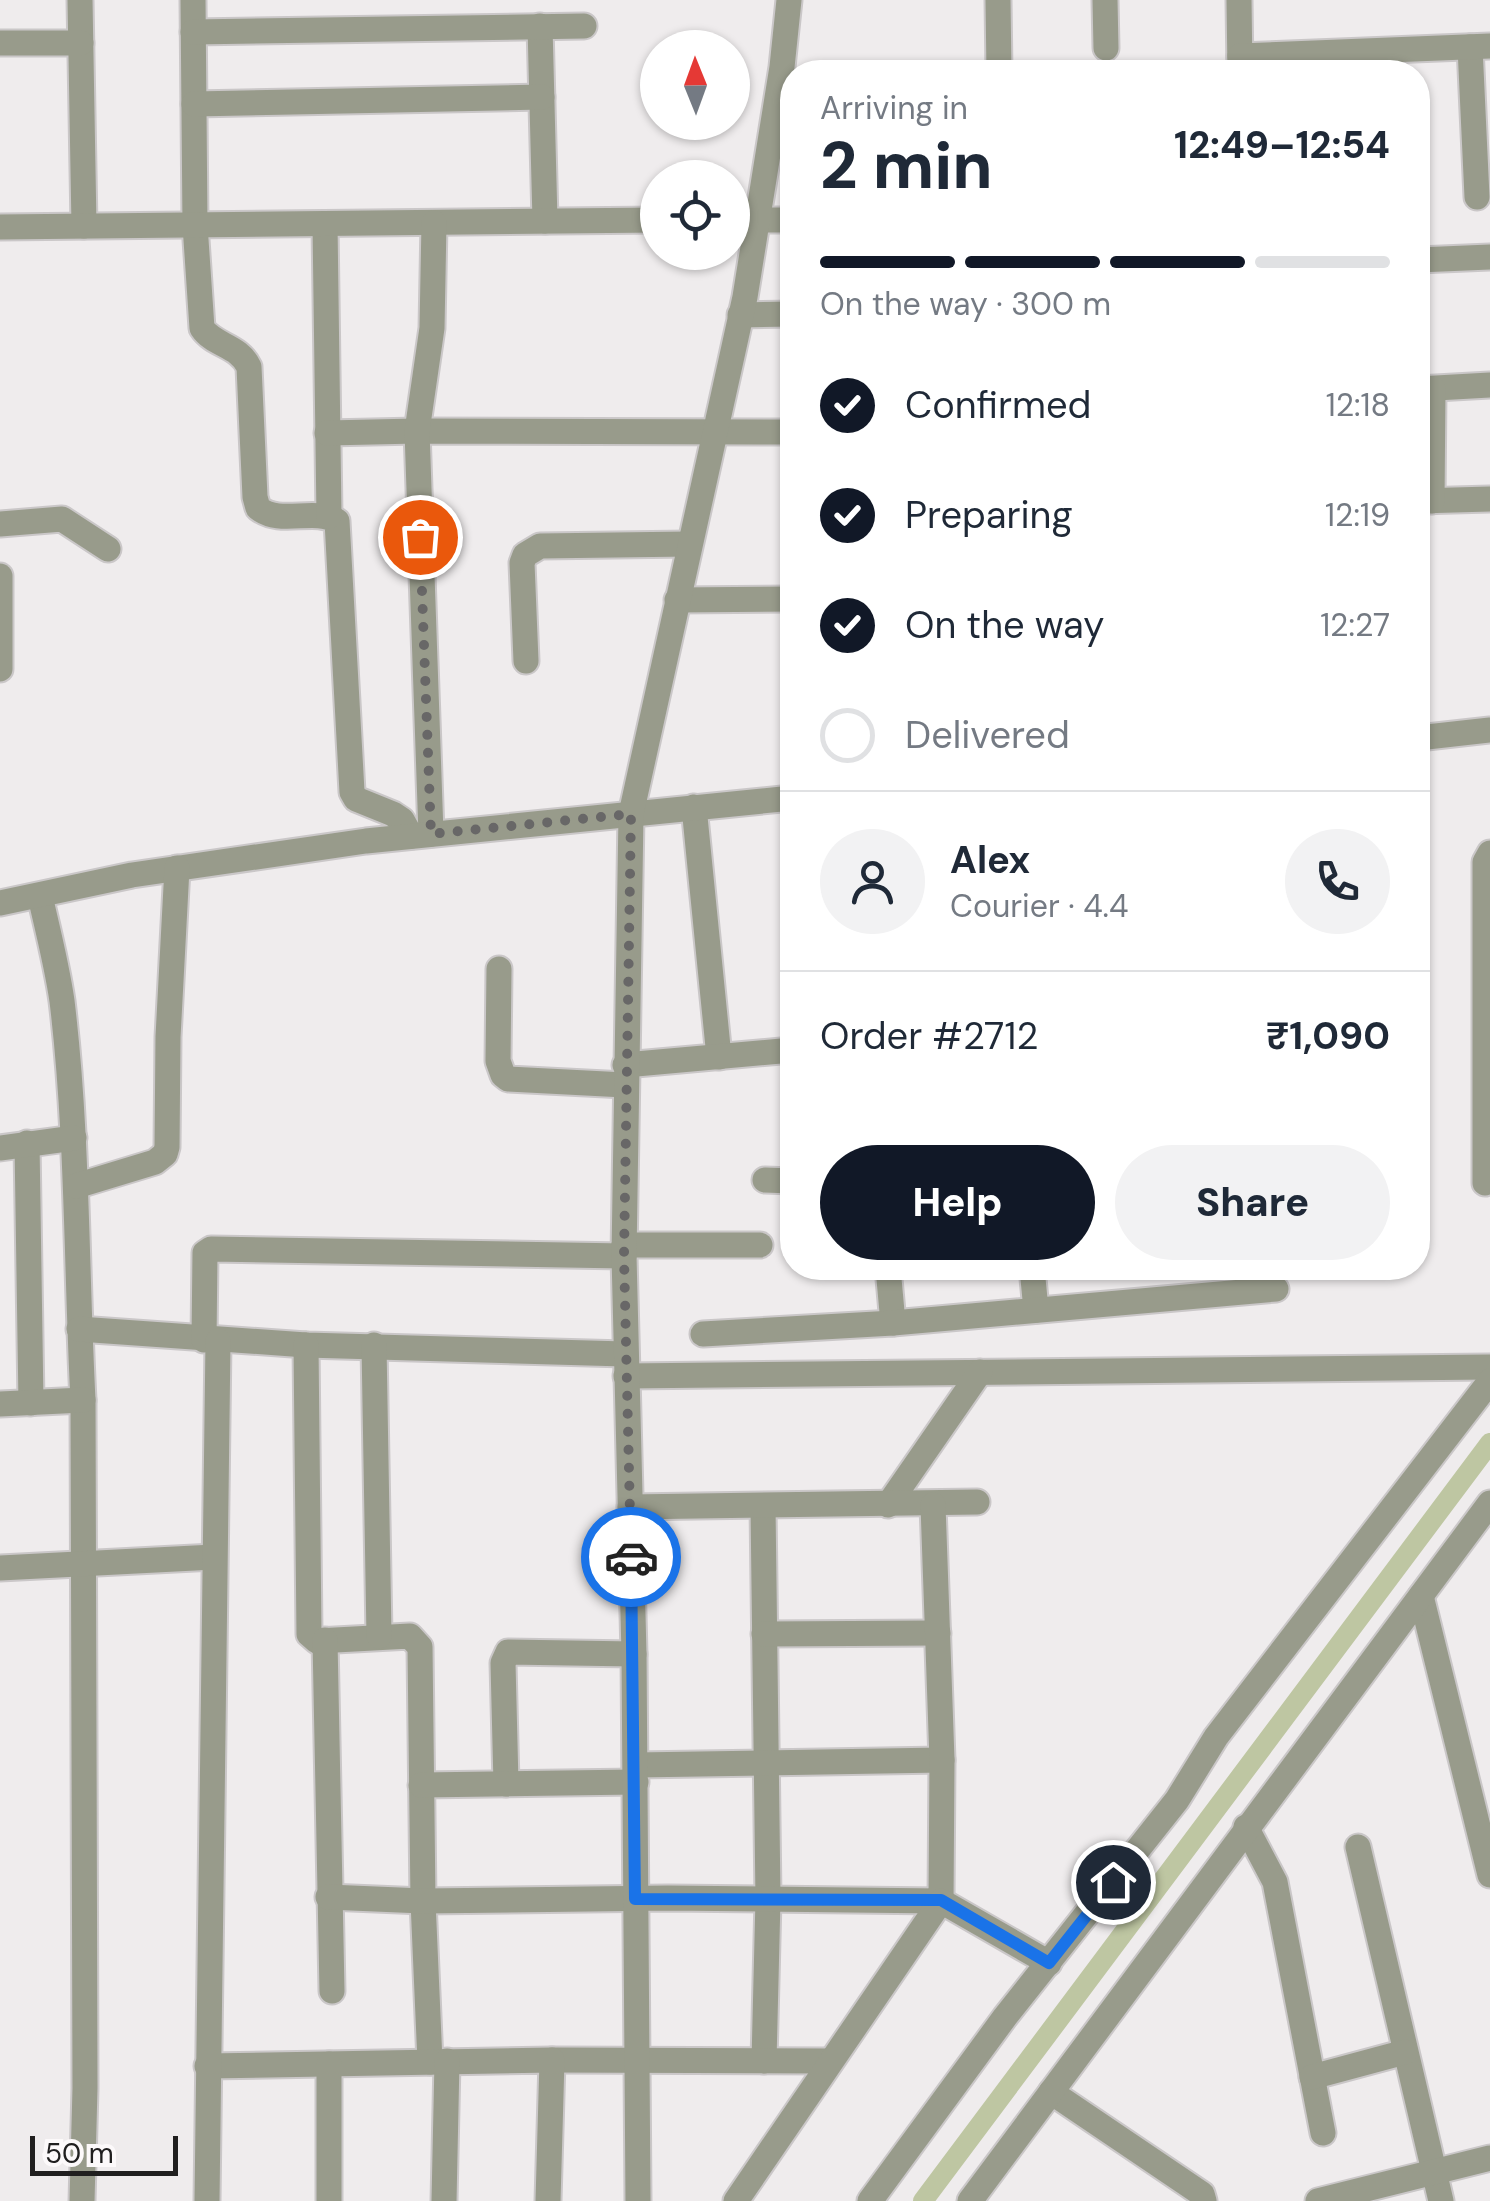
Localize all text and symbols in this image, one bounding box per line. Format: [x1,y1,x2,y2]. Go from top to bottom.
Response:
north arrow [640,30,750,140]
map controls [640,30,750,270]
text: Arriving in [820,87,968,129]
text: 12:49–12:54 [1174,120,1390,170]
text: 2 min [820,124,993,208]
button: locate [640,160,750,270]
text: On the way · 300 m [820,283,1111,325]
icon: check [820,378,875,433]
text: Confirmed [905,380,1091,430]
text: 12:18 [1326,384,1390,426]
icon: check [820,488,875,543]
text: Preparing [905,490,1073,540]
text: 12:19 [1325,494,1390,536]
pin [378,495,463,580]
icon: bag [393,510,448,565]
icon: check [820,598,875,653]
text: On the way [905,600,1104,650]
text: 12:27 [1320,604,1390,646]
text: Delivered [905,710,1070,760]
button: person [820,829,925,934]
button: phone [1285,829,1390,934]
text: Alex [950,835,1030,885]
text: Courier · 4.4 [950,885,1128,927]
text: Order #2712 [820,1011,1038,1061]
text: ₹1,090 [1266,1011,1390,1061]
button: Help [820,1145,1095,1260]
button: Share [1115,1145,1390,1260]
courier [581,1507,681,1607]
icon: car [604,1530,659,1585]
pin [1071,1840,1156,1925]
icon: home [1086,1855,1141,1910]
scale bar [30,2131,178,2176]
text: 50 m [45,2135,114,2172]

